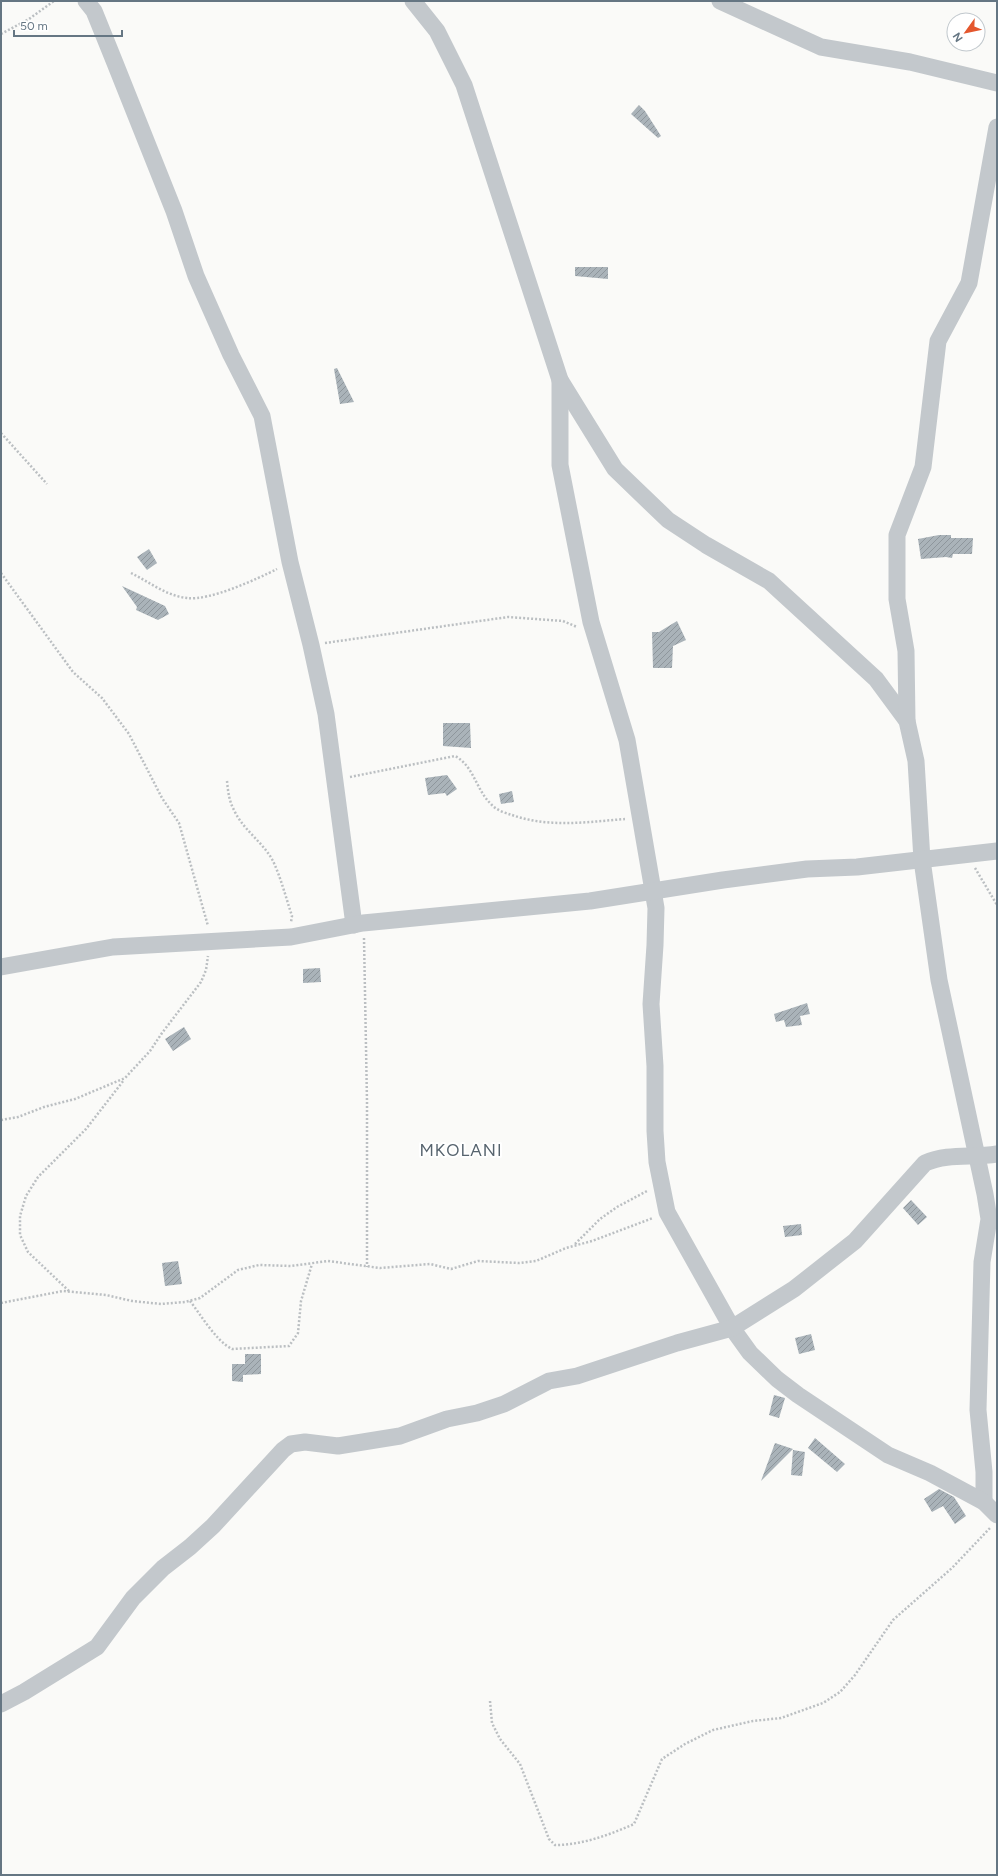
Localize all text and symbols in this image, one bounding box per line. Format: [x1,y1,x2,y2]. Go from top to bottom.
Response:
scale bar [14,12,122,38]
north arrow [946,12,986,52]
text: 50 m [20,19,48,33]
text: N [950,30,966,44]
district label: MKOLANI [419,1140,503,1160]

